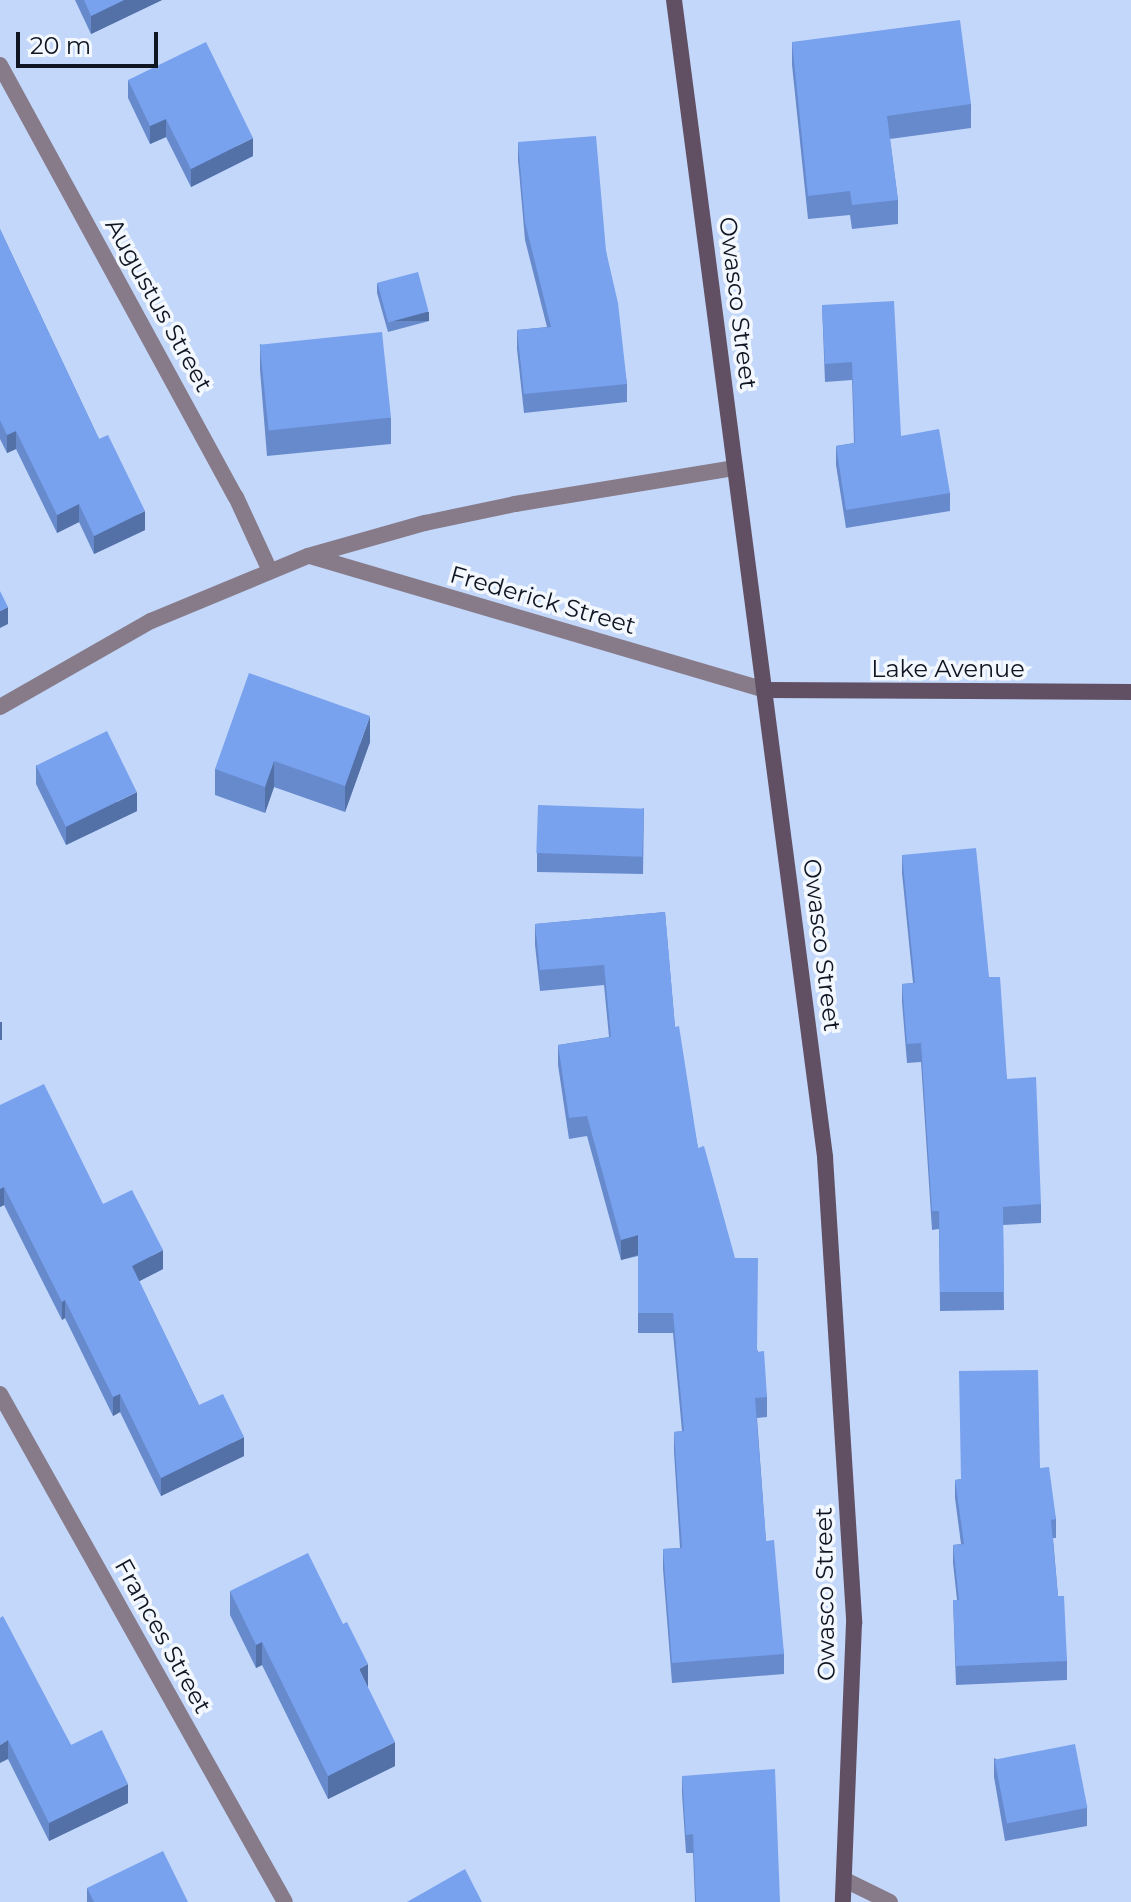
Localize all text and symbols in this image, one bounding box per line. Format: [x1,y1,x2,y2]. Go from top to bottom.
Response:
scale bar [20,16,162,66]
text: 20 m [30,31,91,60]
street label: Augustus Street [99,213,219,397]
street label: Owasco Street [713,215,763,391]
street label: Frederick Street [447,560,639,640]
street label: Lake Avenue [871,655,1025,683]
street label: Owasco Street [797,857,847,1033]
street label: Owasco Street [809,1507,841,1681]
street label: Frances Street [109,1554,217,1718]

